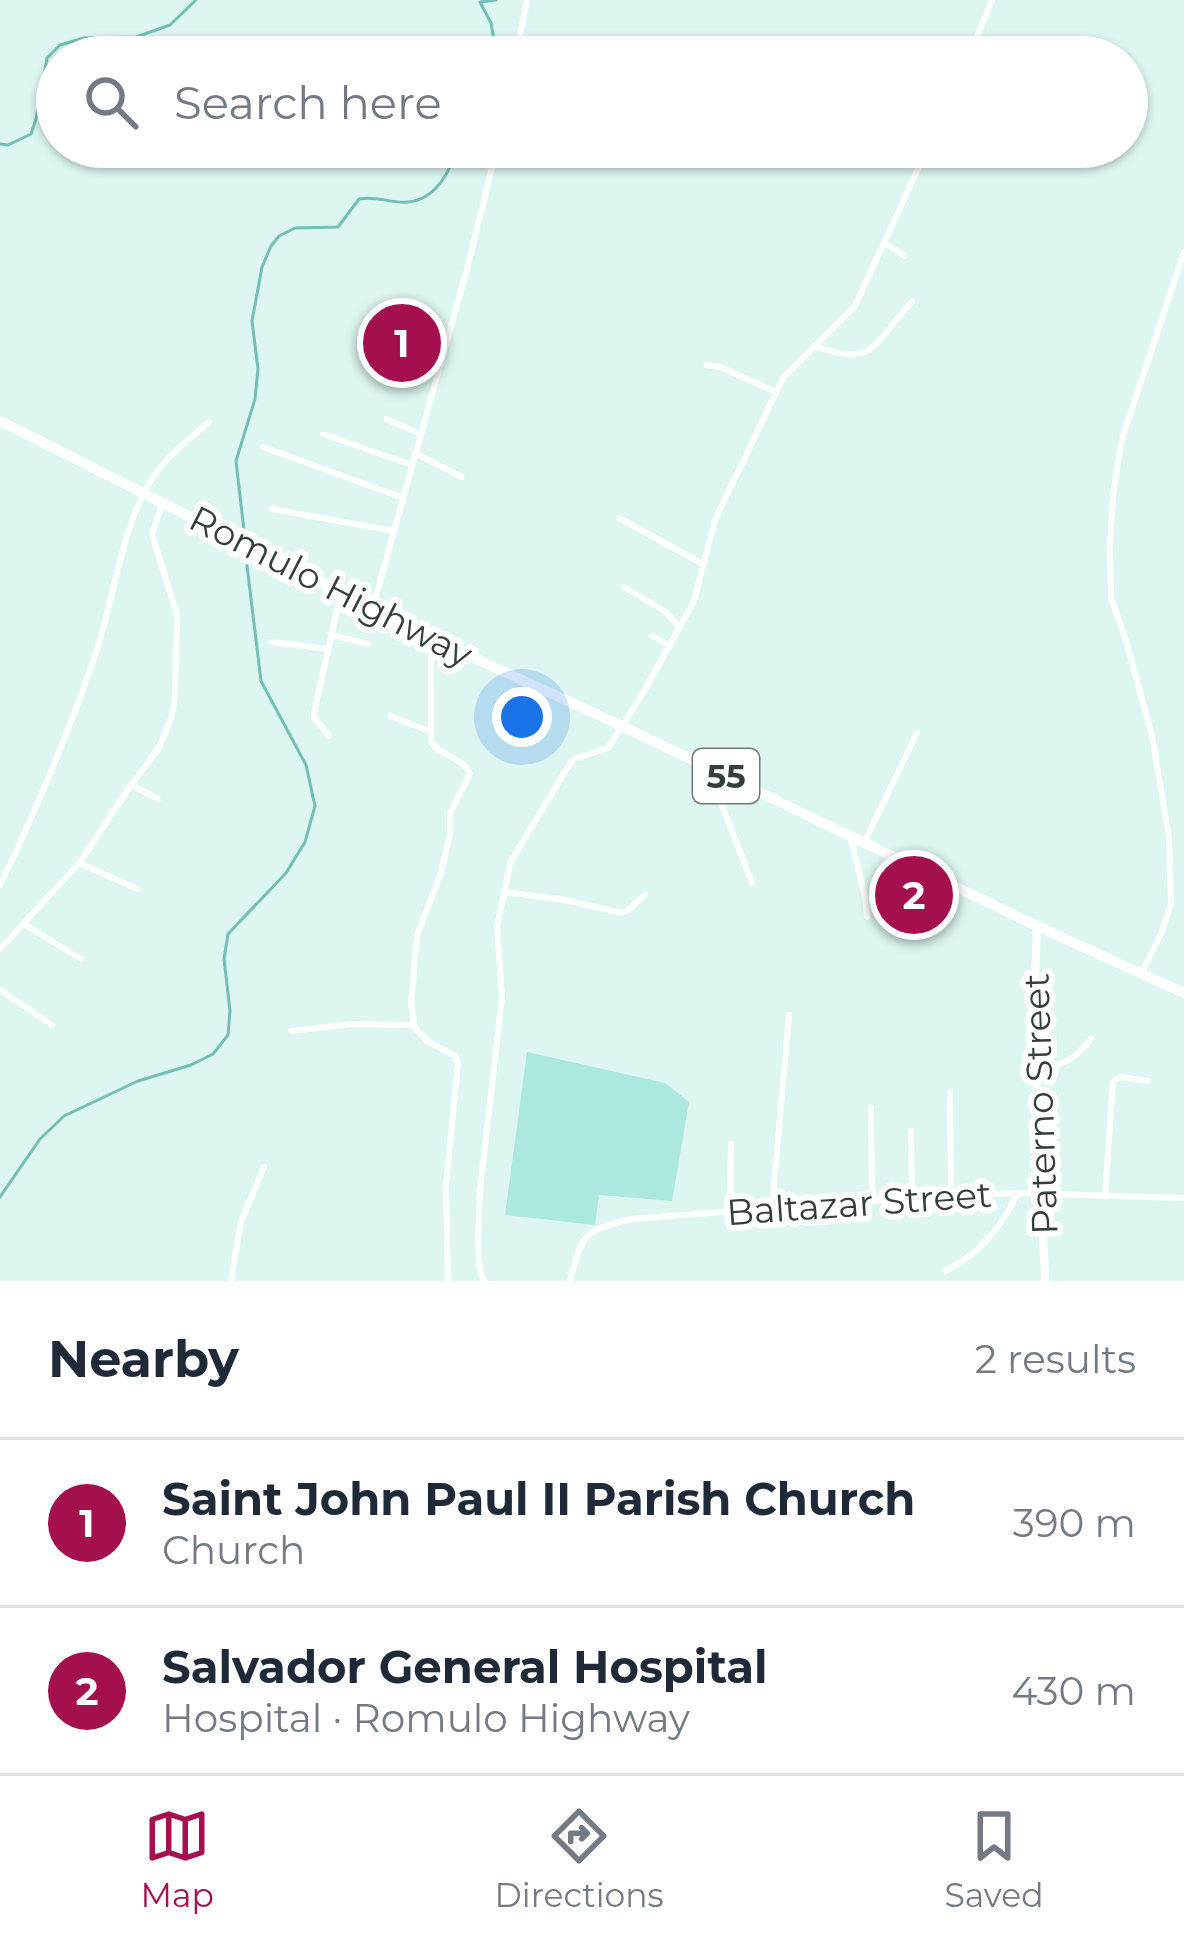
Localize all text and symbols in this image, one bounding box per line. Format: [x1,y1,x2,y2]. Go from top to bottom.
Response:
search box [36,36,1148,168]
icon: search [78,69,144,135]
text: Search here [174,75,442,130]
pin: 1 [363,298,441,388]
street label: Romulo Highway [182,496,480,676]
your location [492,687,552,747]
road number: 55 [693,749,759,803]
pin: 2 [875,850,953,940]
street label: Paterno Street [1013,973,1067,1235]
street label: Baltazar Street [725,1172,993,1234]
text: Nearby [48,1328,239,1390]
text: 2 results [975,1335,1136,1383]
text: Saint John Paul II Parish Church [162,1471,915,1526]
text: 1 [79,1499,95,1547]
text: 390 m [1013,1499,1136,1547]
text: Church [162,1526,305,1574]
text: Salvador General Hospital [162,1639,767,1694]
text: 2 [75,1667,99,1715]
text: 430 m [1011,1667,1136,1715]
text: Hospital · Romulo Highway [162,1694,690,1742]
tab: Map [140,1803,214,1915]
tab: Directions [495,1803,664,1915]
tab: Saved [944,1803,1044,1915]

